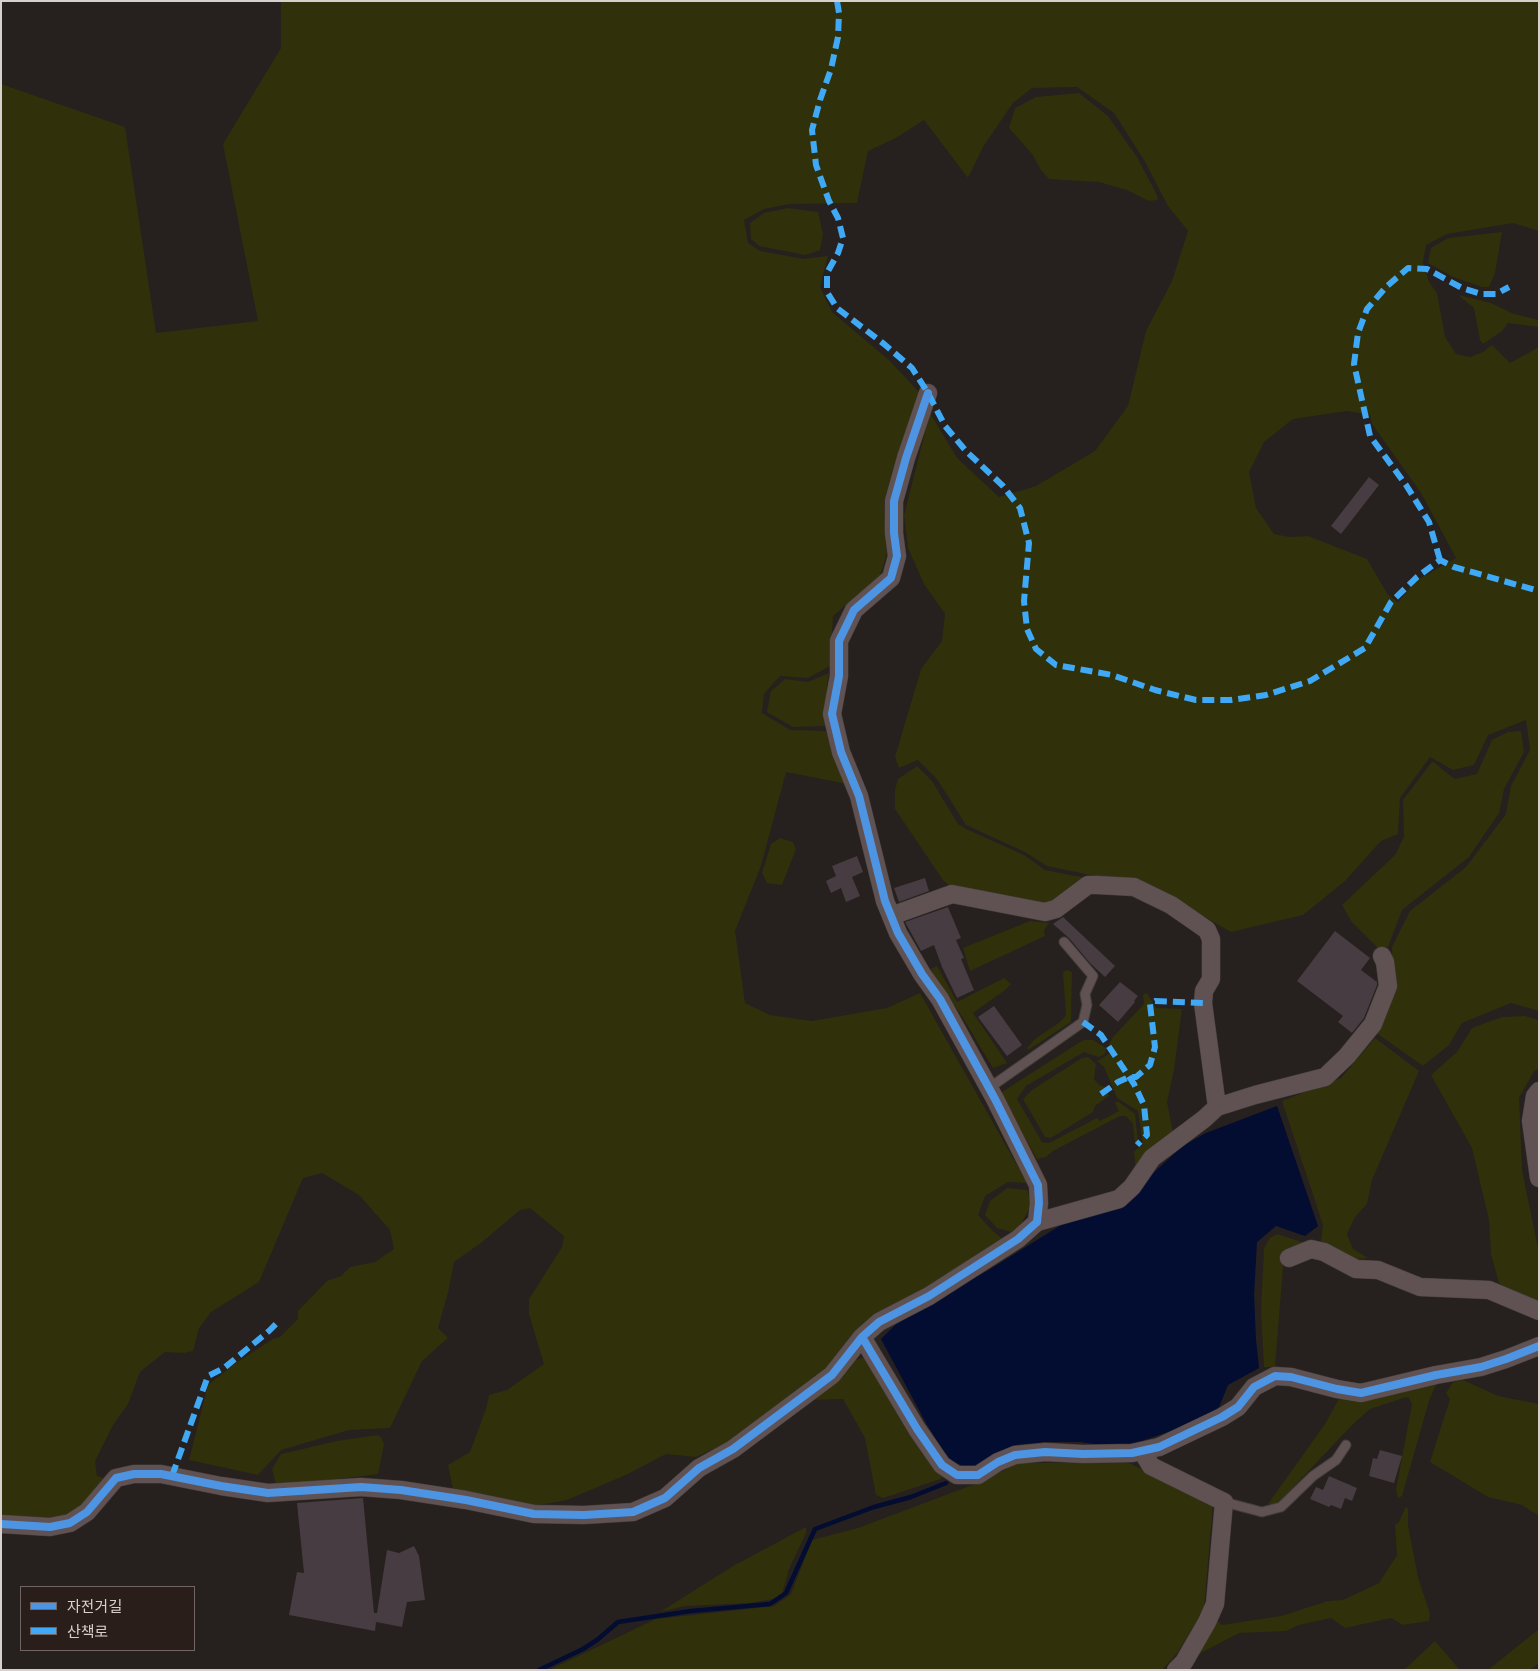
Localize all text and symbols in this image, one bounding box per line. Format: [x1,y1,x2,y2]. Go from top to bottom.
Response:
legend [20,1586,195,1651]
text: 자전거길 [67,1597,122,1615]
text: 산책로 [67,1622,108,1640]

